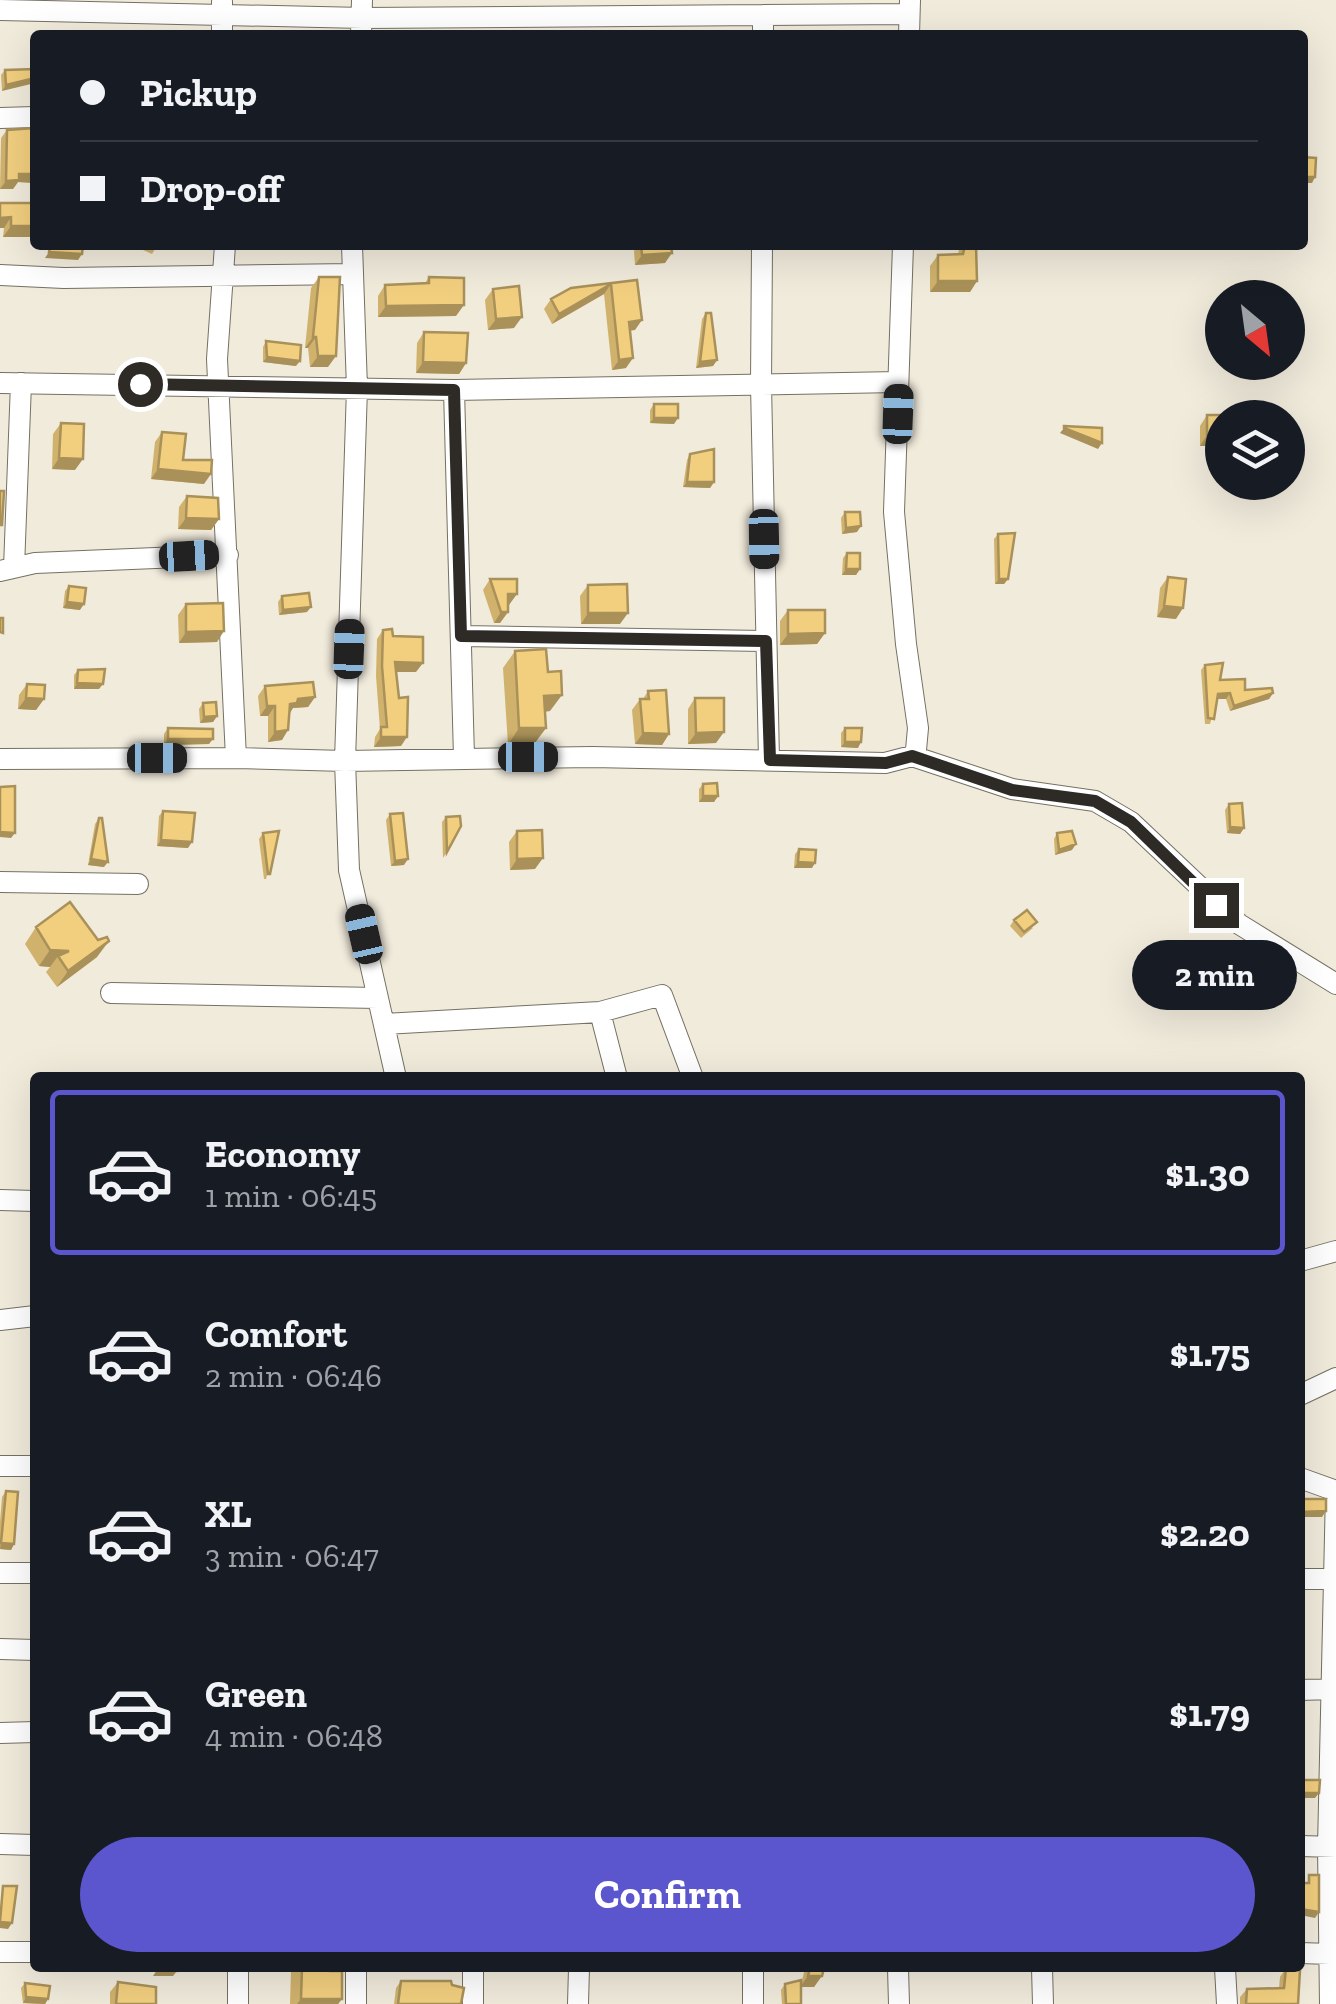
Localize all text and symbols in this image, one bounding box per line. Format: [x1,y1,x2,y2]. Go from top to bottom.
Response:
text: Pickup [140,70,257,116]
text: Drop-off [140,166,281,212]
north arrow [1205,280,1305,380]
map controls [1205,280,1305,500]
route start [118,362,163,407]
car [882,383,914,445]
button: layers [1205,400,1305,500]
car [748,509,780,569]
car [158,539,220,573]
car [333,618,365,680]
car [498,742,558,772]
car [127,743,187,773]
route end [1194,883,1239,928]
car [343,901,385,967]
callout: 2 min [1134,940,1298,1010]
text: 2 min [1175,956,1254,994]
icon: car [85,1128,175,1218]
text: Economy [205,1131,360,1177]
text: $1.30 [1165,1150,1250,1196]
text: 1 min · 06:45 [205,1177,377,1215]
icon: car [85,1308,175,1398]
text: Comfort [205,1311,347,1357]
text: $1.75 [1170,1330,1250,1376]
text: 2 min · 06:46 [205,1357,382,1395]
icon: car [85,1488,175,1578]
text: XL [205,1491,252,1537]
text: $2.20 [1160,1510,1250,1556]
text: 3 min · 06:47 [205,1537,379,1575]
icon: car [85,1668,175,1758]
text: Green [205,1671,307,1717]
text: $1.79 [1169,1690,1250,1736]
text: 4 min · 06:48 [205,1717,383,1755]
button: Confirm [80,1837,1255,1952]

